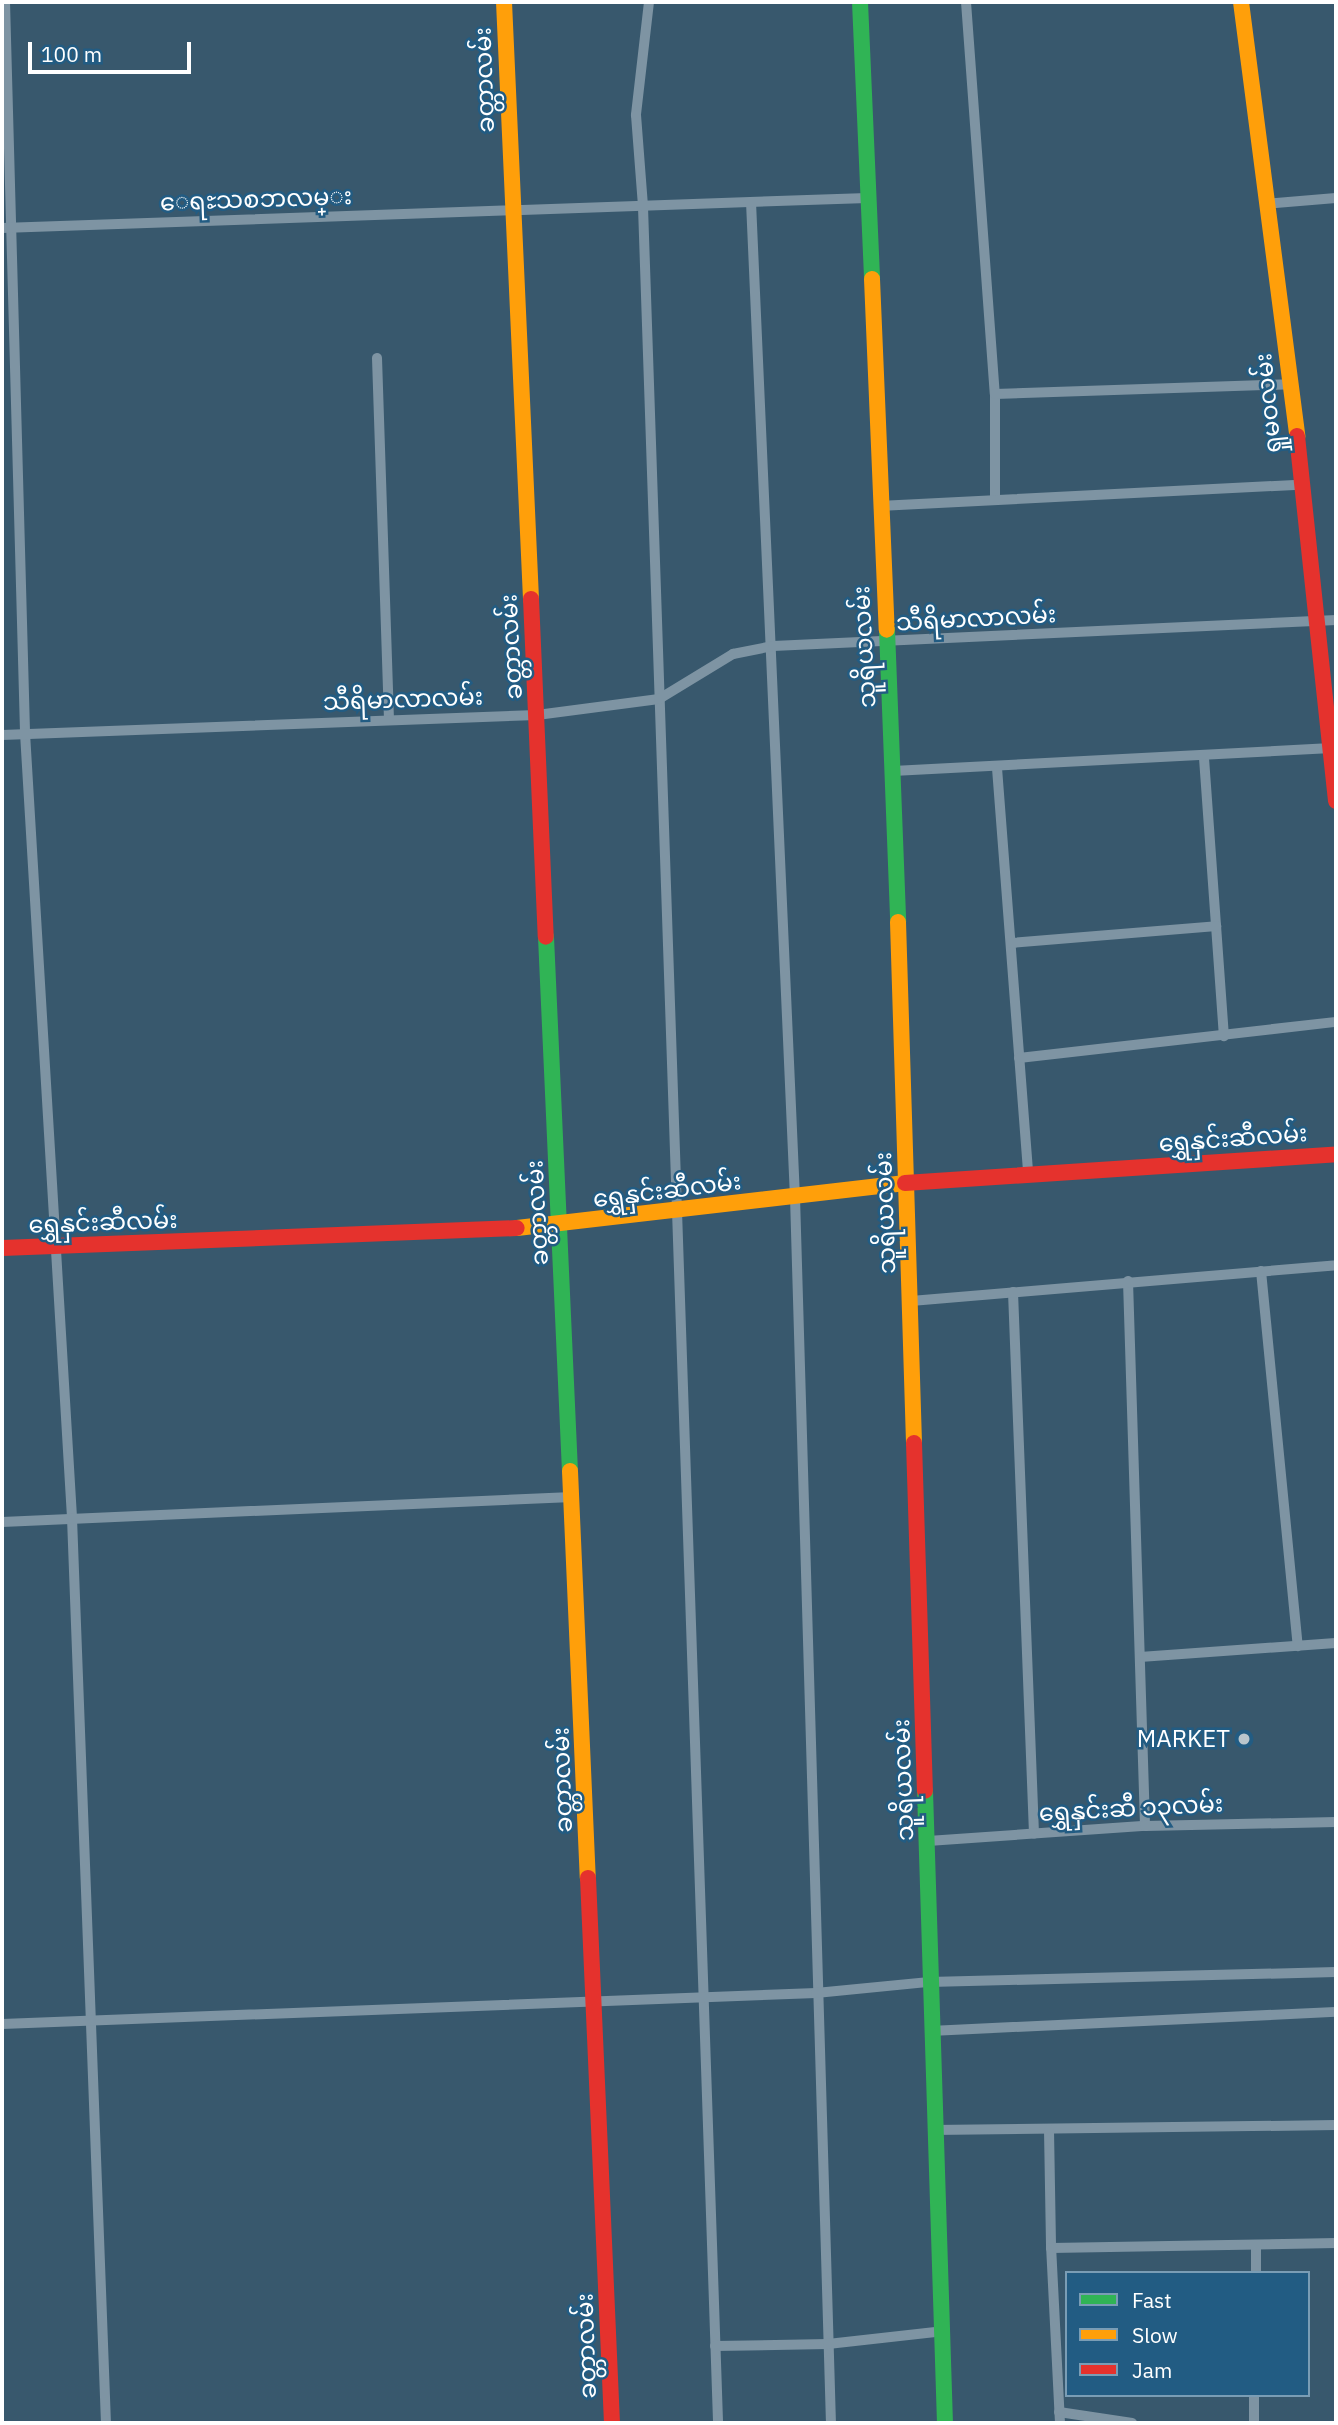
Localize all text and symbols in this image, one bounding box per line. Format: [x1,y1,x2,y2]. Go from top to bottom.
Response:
street label: ခတ္တာလမ်း [468,27,500,133]
scale bar [32,28,194,72]
text: 100 m [41,40,102,68]
street label: ေရႊသစၥာလမ္း [160,181,352,217]
street label: ရှုမဝလမ်း [1248,352,1288,456]
street label: သူရိယလမ်း [846,585,882,709]
street label: ခတ္တာလမ်း [494,593,528,701]
street label: သီရိမာလာလမ်း [895,599,1057,637]
street label: သီရိမာလာလမ်း [322,682,484,716]
street label: ရွှေနှင်းဆီလမ်း [1158,1118,1308,1158]
street label: သူရိယလမ်း [868,1151,902,1275]
street label: ခတ္တာလမ်း [520,1159,554,1267]
street label: ရွှေနှင်းဆီလမ်း [591,1167,743,1213]
street label: ရွှေနှင်းဆီလမ်း [28,1205,178,1239]
street label: သူရိယလမ်း [886,1718,920,1842]
place label: MARKET [1137,1725,1230,1753]
street label: ခတ္တာလမ်း [546,1727,578,1833]
marker: MARKET [1236,1731,1252,1747]
street label: ရွှေနှင်းဆီ ၁၃လမ်း [1038,1789,1224,1827]
legend [1065,2271,1310,2397]
text: Fast [1132,2286,1172,2314]
street label: ခတ္တာလမ်း [570,2293,602,2399]
text: Slow [1132,2321,1178,2349]
text: Jam [1132,2356,1172,2384]

